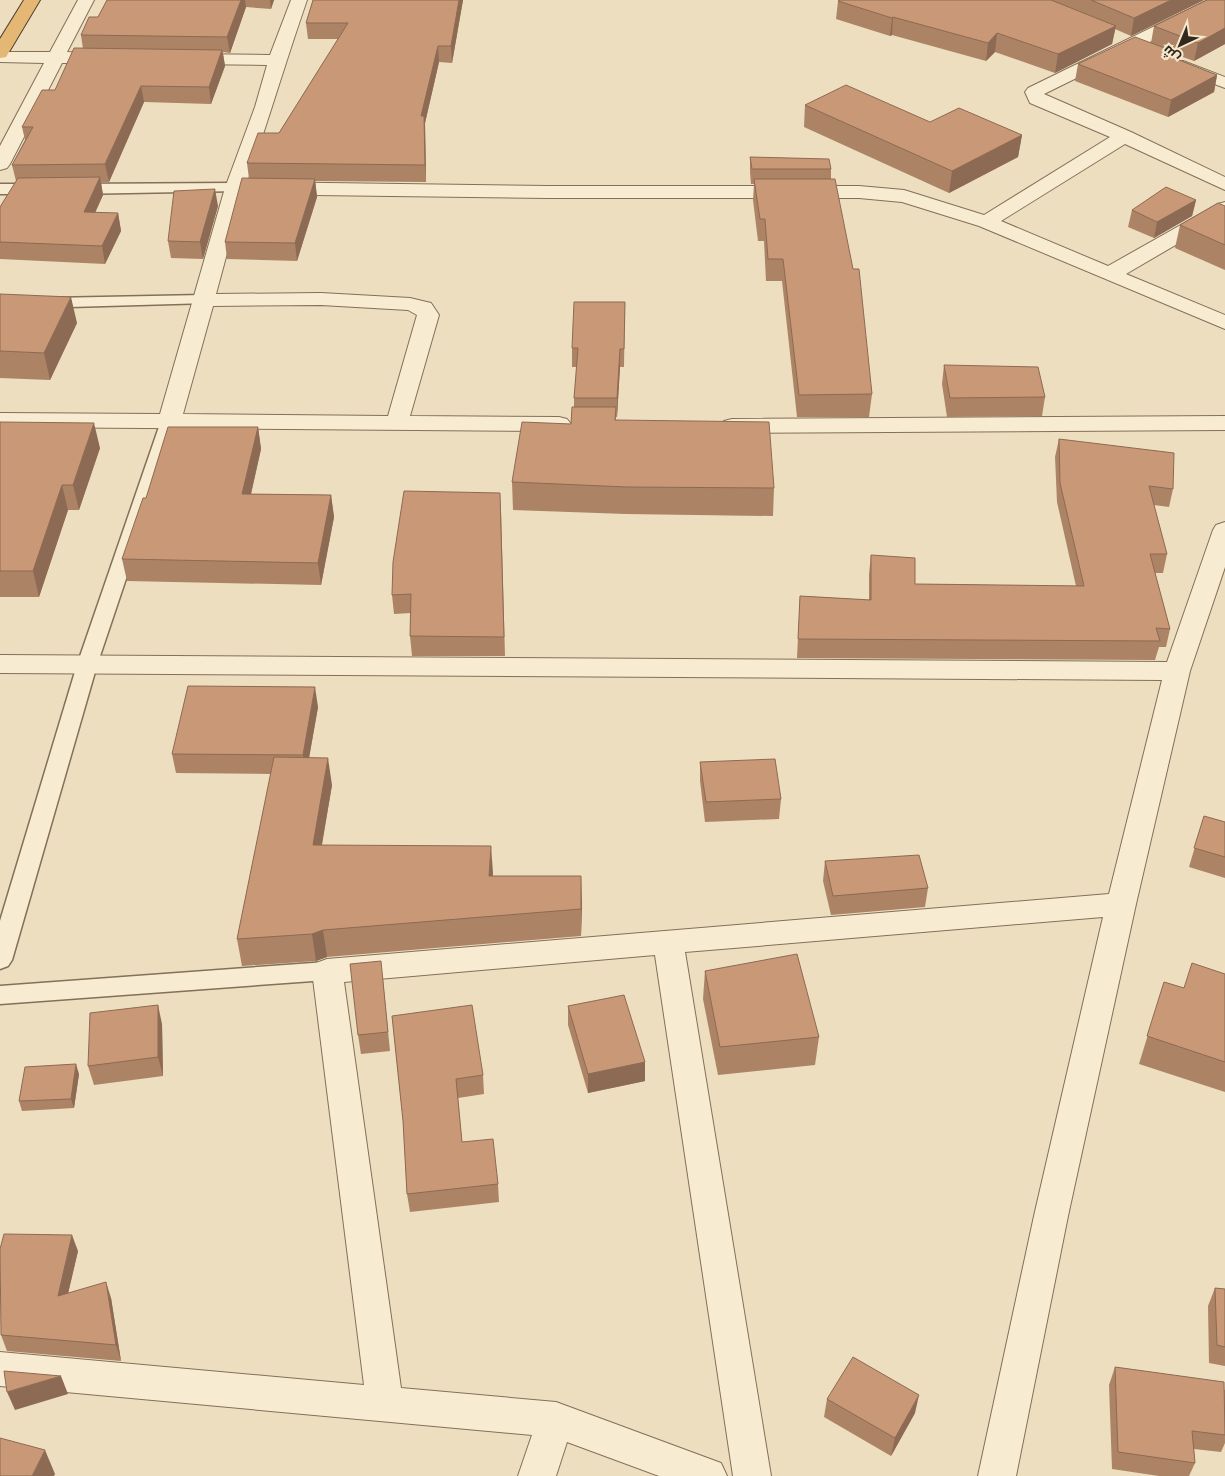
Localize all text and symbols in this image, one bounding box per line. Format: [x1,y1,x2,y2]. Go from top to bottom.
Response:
north arrow [1155,20,1205,70]
text: ش [1159,42,1184,66]

